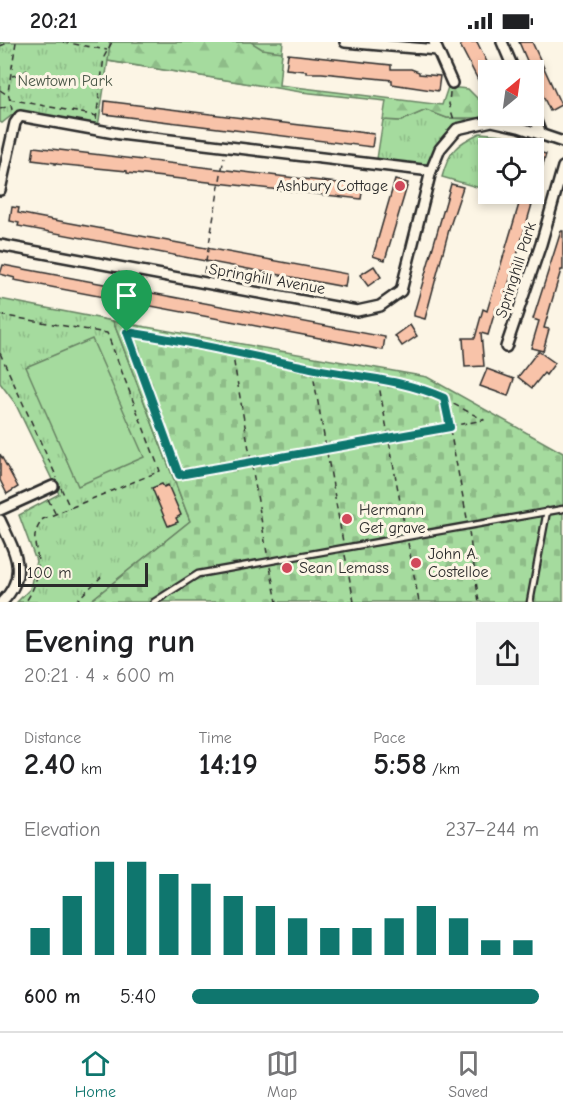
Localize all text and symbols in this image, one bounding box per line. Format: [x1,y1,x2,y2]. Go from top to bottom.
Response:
text: 20:21 [30,8,78,34]
north arrow [478,60,544,126]
map controls [478,60,544,204]
park label: Newtown Park [18,72,113,90]
button: locate [478,138,544,204]
place label: Ashbury Cottage [276,177,388,195]
marker: Ashbury Cottage [393,179,407,193]
street label: Springhill Park [492,220,540,320]
street label: Springhill Avenue [207,260,327,298]
pin [101,270,152,332]
icon: arrive [110,279,143,312]
place label: Hermann Get grave [359,501,426,537]
marker: Hermann Get grave [340,512,354,526]
place label: John A. Costelloe [428,545,488,581]
marker: John A. Costelloe [409,556,423,570]
place label: Sean Lemass [299,559,389,577]
scale bar [18,560,148,588]
marker: Sean Lemass [280,561,294,575]
text: 100 m [27,564,71,582]
text: Evening run [24,622,195,660]
button: share [476,622,539,685]
text: 20:21 · 4 × 600 m [24,664,175,687]
text: Distance [24,729,81,747]
text: Time [199,729,232,747]
text: Pace [373,729,406,747]
text: 2.40 [24,747,76,782]
text: 14:19 [199,747,258,782]
text: 5:58 [373,747,427,782]
text: km [76,760,102,778]
text: /km [427,760,460,778]
text: Elevation [24,818,101,841]
text: 237–244 m [446,818,539,841]
text: 600 m [24,985,80,1008]
text: 5:40 [120,985,156,1008]
tab: Home [75,1047,116,1101]
tab: Map [266,1047,299,1101]
tab: Saved [448,1047,488,1101]

